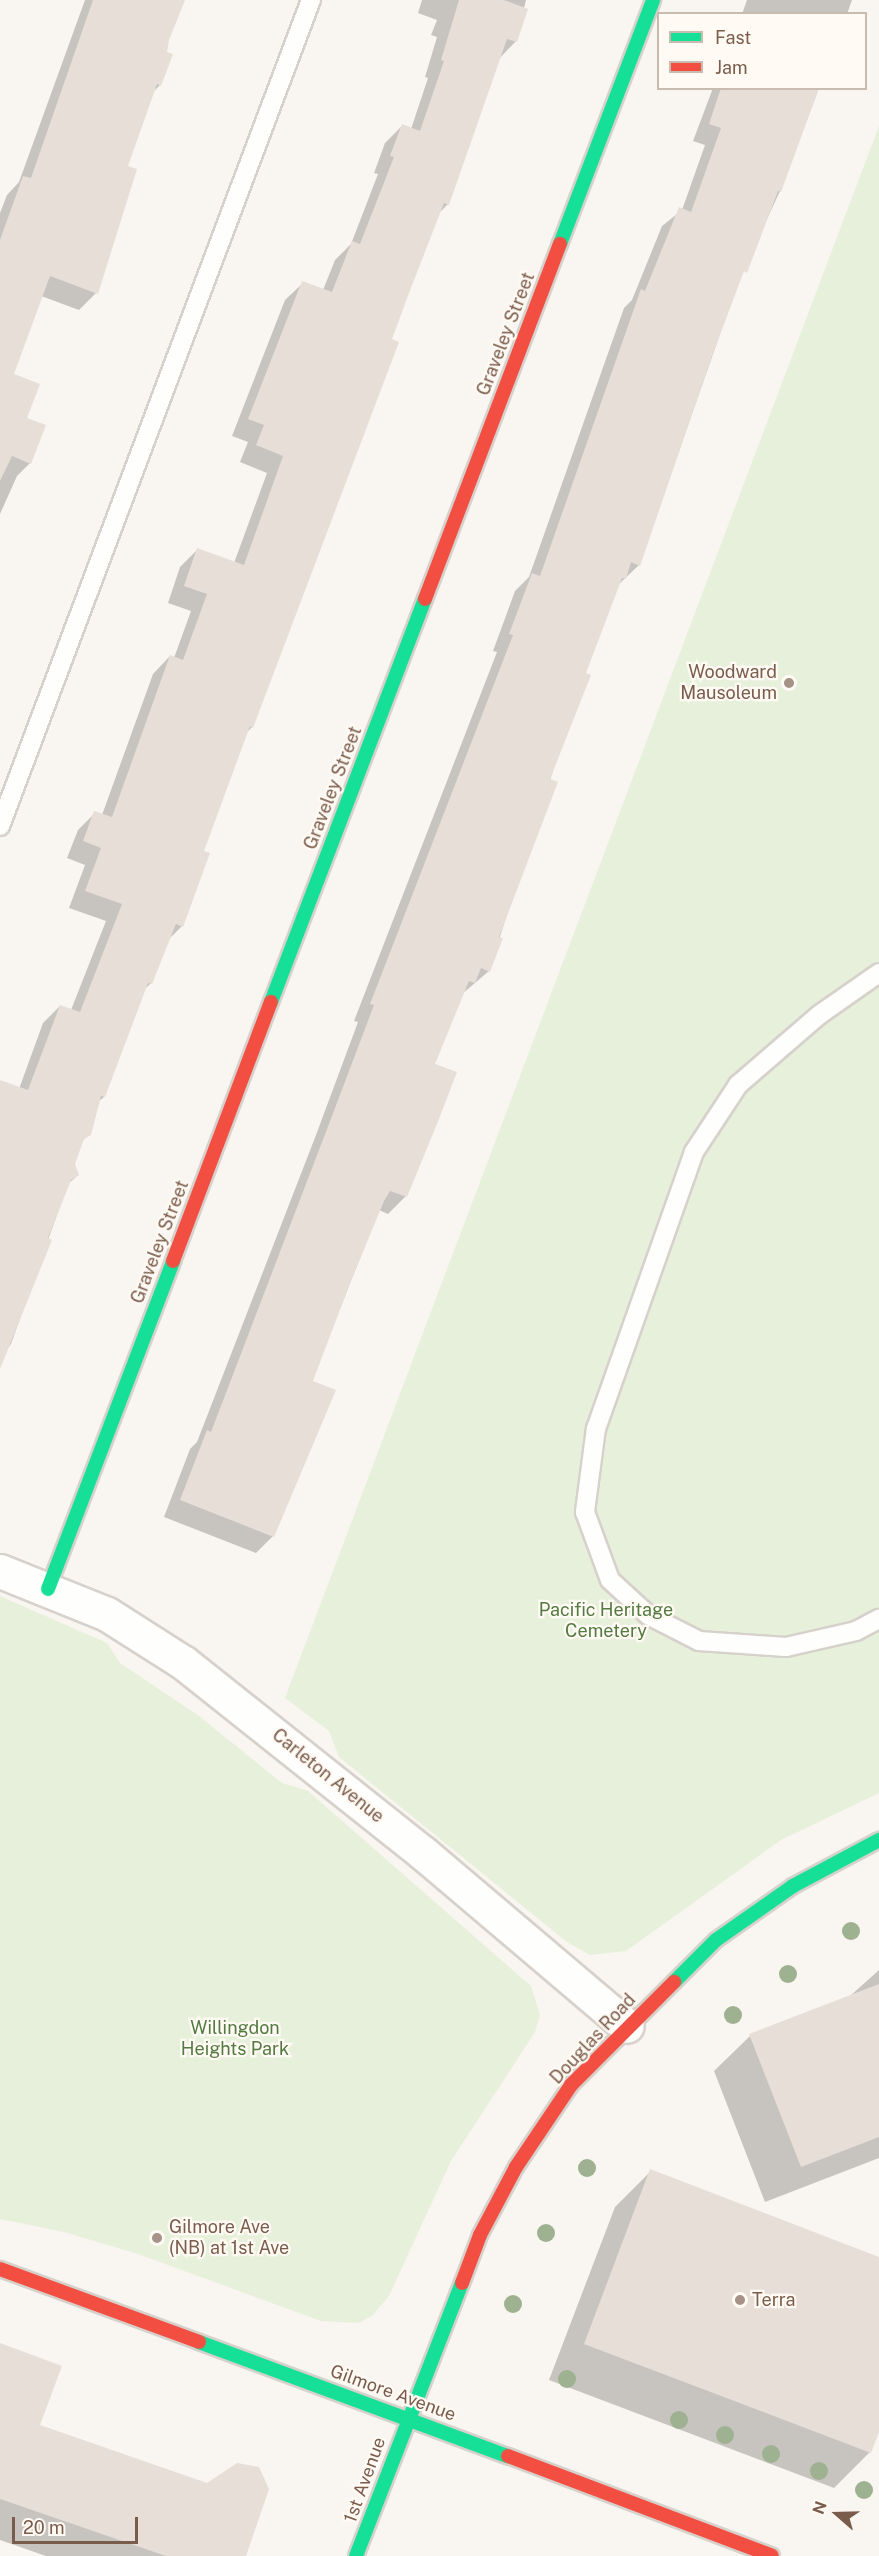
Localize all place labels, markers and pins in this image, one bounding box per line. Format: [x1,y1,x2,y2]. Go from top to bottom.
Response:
place label: Woodward Mausoleum [680,662,777,704]
marker: Woodward Mausoleum [782,676,796,690]
place label: Gilmore Ave (NB) at 1st Ave [169,2217,289,2260]
marker: Gilmore Ave (NB) at 1st Ave [150,2231,164,2245]
place label: Terra [752,2289,795,2311]
marker: Terra [733,2293,747,2307]

